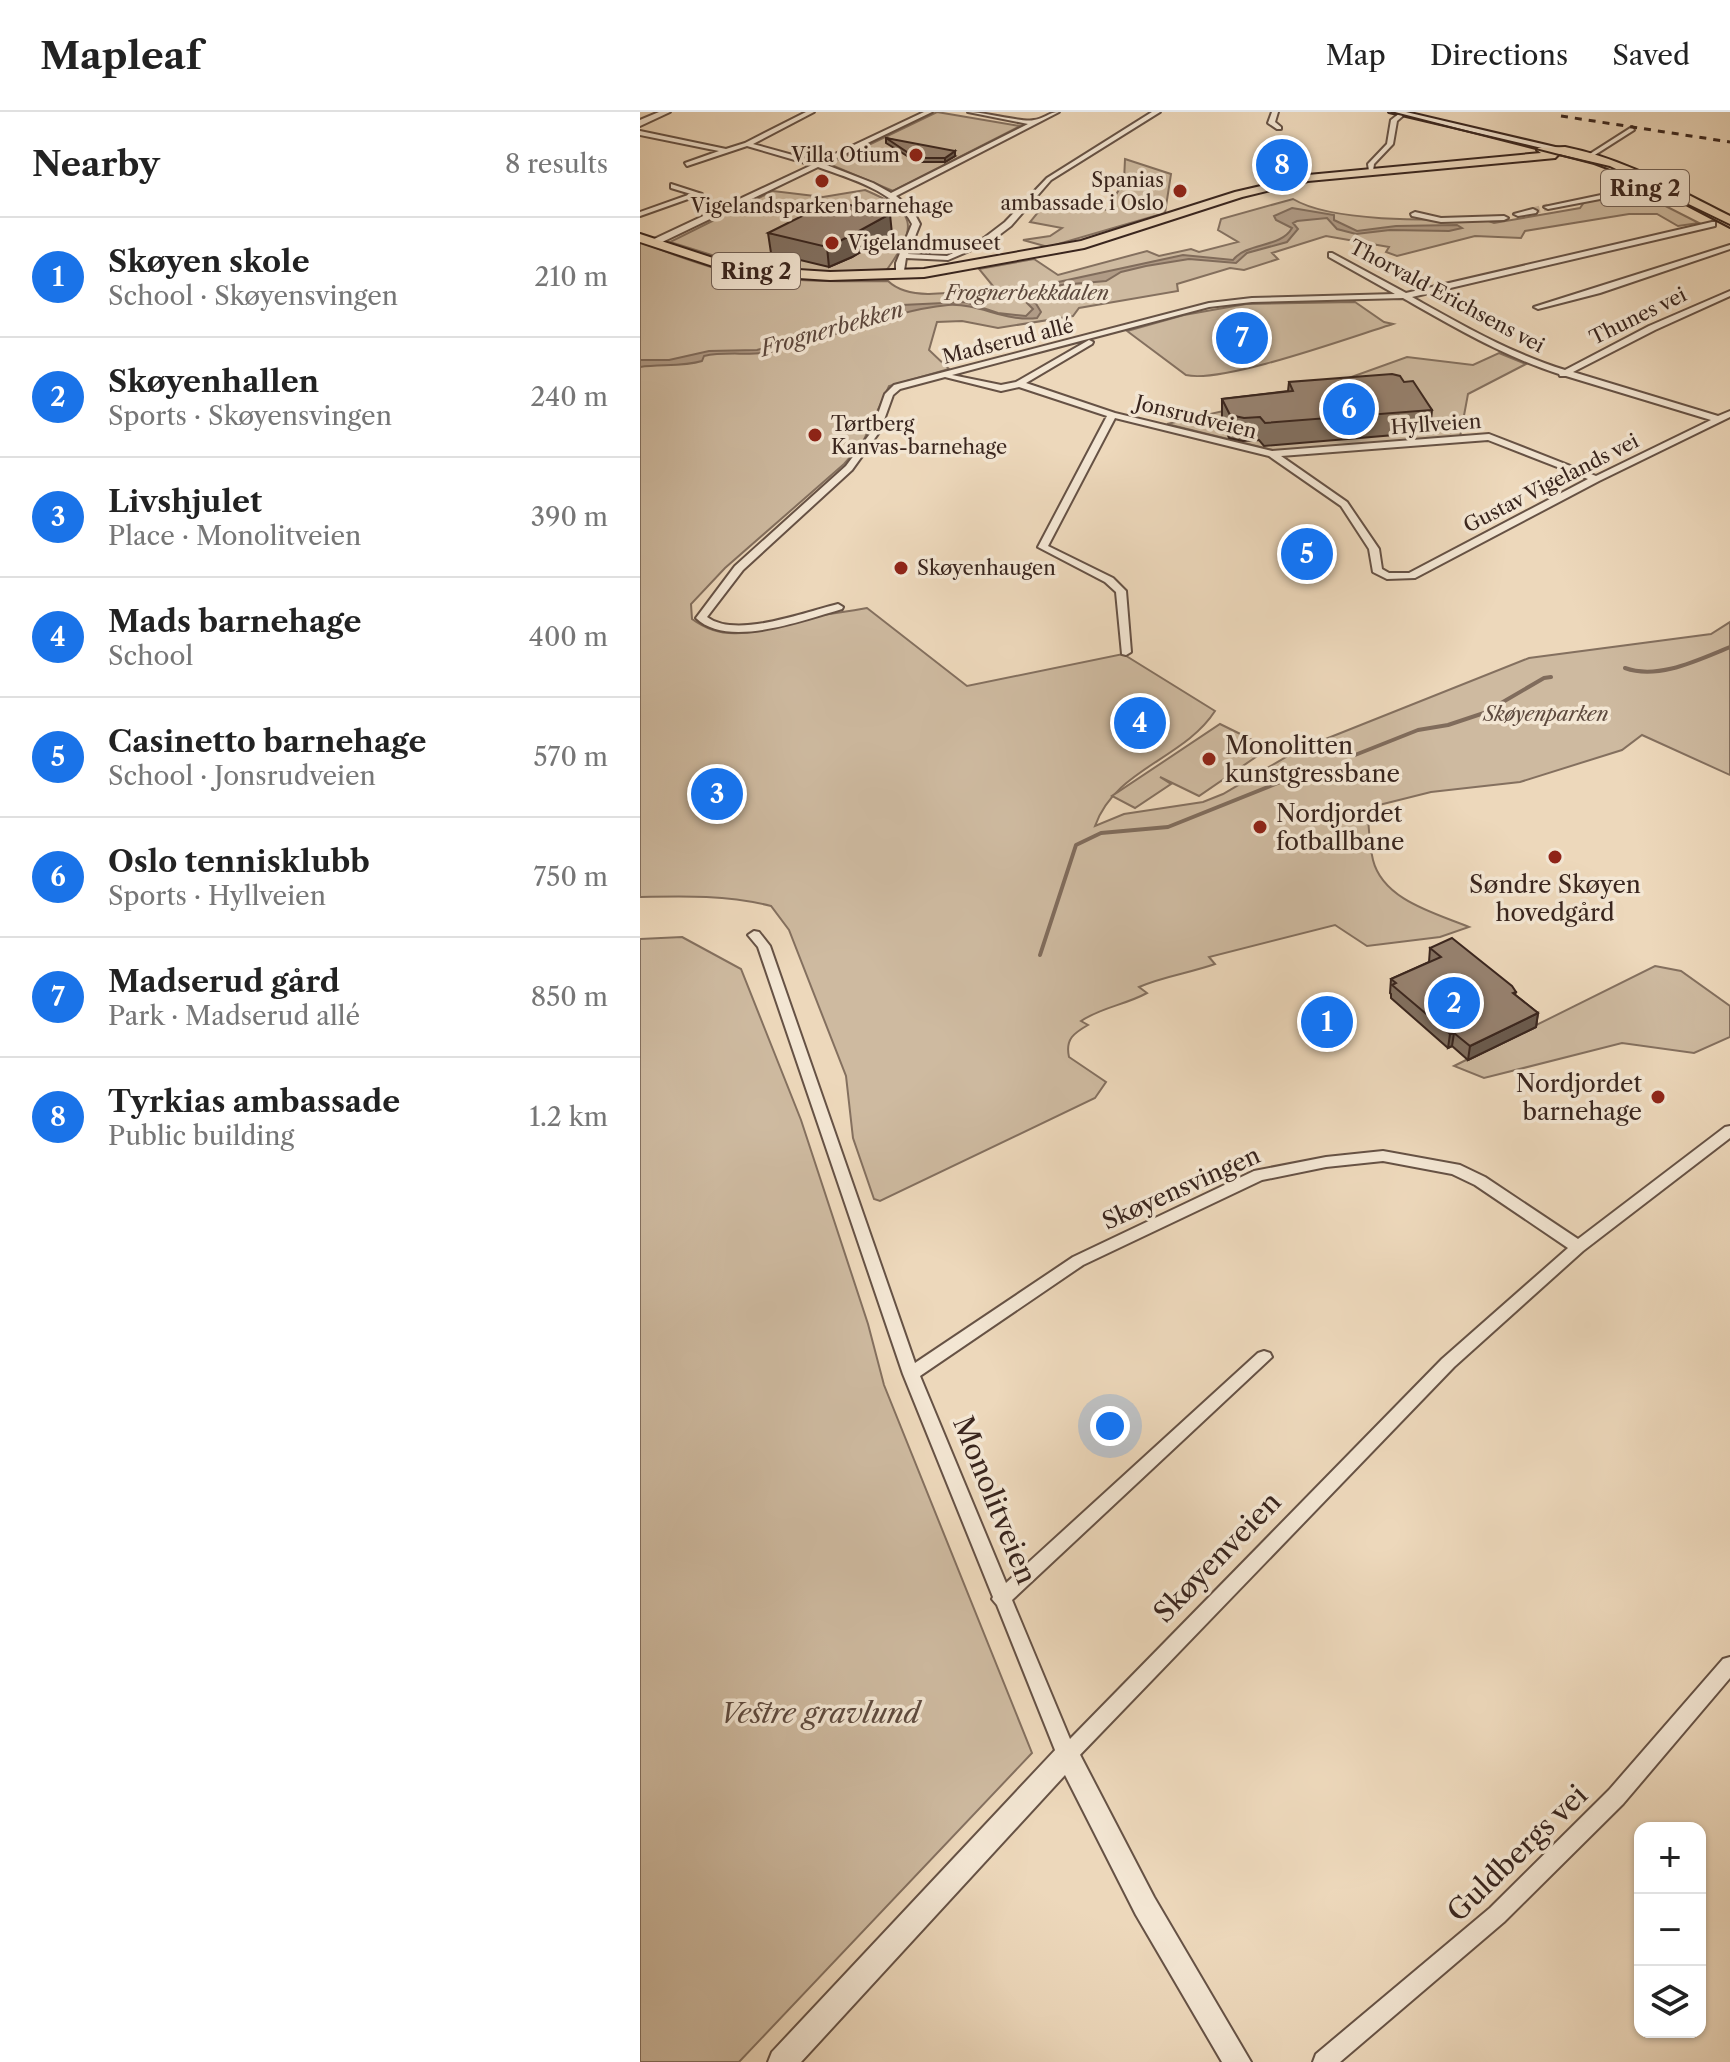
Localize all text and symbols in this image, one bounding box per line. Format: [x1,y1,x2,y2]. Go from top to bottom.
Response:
text: Mapleaf [40,32,202,79]
text: Map [1326,38,1386,72]
text: Directions [1430,38,1568,72]
text: Saved [1612,38,1690,72]
pin: 8 [1256,135,1308,195]
text: Nearby [32,143,160,185]
place label: Villa Otium [790,143,900,167]
marker: Villa Otium [907,146,925,164]
text: 8 results [505,148,608,180]
place label: Spanias ambassade i Oslo [1001,168,1164,215]
road number: Ring 2 [1601,170,1689,206]
marker: Vigelandsparken barnehage [813,172,831,190]
marker: Spanias ambassade i Oslo [1171,182,1189,200]
place label: Vigelandsparken barnehage [690,194,953,218]
place label: Vigelandmuseet [847,231,1000,255]
marker: Vigelandmuseet [823,234,841,252]
street label: Thorvald Erichsens vei [1345,234,1549,358]
text: Skøyen skole [108,243,310,280]
road number: Ring 2 [712,253,800,289]
text: 1 [52,261,64,293]
text: 210 m [535,261,608,293]
text: School · Skøyensvingen [108,280,398,312]
park label: Frognerbekkdalen [943,281,1109,305]
street label: Thunes vei [1586,282,1690,350]
water label: Frognerbekken [755,296,907,363]
pin: 7 [1216,308,1268,368]
street label: Madserud allé [940,313,1076,369]
text: Skøyenhallen [108,363,319,400]
pin: 6 [1323,379,1375,439]
text: 2 [50,381,66,413]
text: 240 m [530,381,608,413]
street label: Jonsrudveien [1130,390,1260,444]
text: Sports · Skøyensvingen [108,400,392,432]
street label: Hyllveien [1390,409,1483,439]
place label: Tørtberg Kanvas-barnehage [831,412,1007,459]
marker: Tørtberg Kanvas-barnehage [806,426,824,444]
street label: Gustav Vigelands vei [1459,428,1643,538]
text: Livshjulet [108,483,262,520]
text: 3 [51,501,65,533]
text: 390 m [531,501,608,533]
text: Place · Monolitveien [108,520,361,552]
pin: 5 [1281,524,1333,584]
place label: Skøyenhaugen [917,556,1056,580]
marker: Skøyenhaugen [892,559,910,577]
text: Mads barnehage [108,603,361,640]
text: 4 [50,621,66,653]
text: 400 m [529,621,608,653]
text: School [108,640,193,672]
pin: 4 [1114,693,1166,753]
park label: Skøyenparken [1482,702,1609,726]
text: Casinetto barnehage [108,723,426,760]
place label: Monolitten kunstgressbane [1225,731,1400,788]
text: 5 [51,741,65,773]
text: 570 m [533,741,608,773]
marker: Monolitten kunstgressbane [1200,750,1218,768]
text: School · Jonsrudveien [108,760,376,792]
pin: 3 [691,764,743,824]
place label: Nordjordet fotballbane [1276,799,1405,856]
marker: Nordjordet fotballbane [1251,818,1269,836]
text: Oslo tennisklubb [108,843,370,880]
marker: Søndre Skøyen hovedgård [1546,848,1564,866]
text: 6 [50,861,66,893]
text: 750 m [533,861,608,893]
place label: Søndre Skøyen hovedgård [1469,870,1641,927]
text: Sports · Hyllveien [108,880,326,912]
text: Madserud gård [108,963,340,1000]
pin: 2 [1428,973,1480,1033]
text: 7 [51,981,65,1013]
text: 850 m [531,981,608,1013]
pin: 1 [1301,992,1353,1052]
text: Park · Madserud allé [108,1000,360,1032]
place label: Nordjordet barnehage [1516,1069,1643,1126]
text: Tyrkias ambassade [108,1083,400,1120]
marker: Nordjordet barnehage [1649,1088,1667,1106]
text: 8 [50,1101,66,1133]
text: 1.2 km [529,1101,608,1133]
text: Public building [108,1120,294,1152]
street label: Skøyensvingen [1098,1140,1264,1236]
your location [1090,1406,1130,1446]
street label: Monolitveien [946,1411,1044,1589]
street label: Skøyenveien [1146,1485,1288,1629]
park label: Vestre gravlund [720,1696,923,1730]
street label: Guldbergs vei [1440,1778,1594,1928]
map controls [1634,1822,1706,2038]
button: + [1634,1822,1706,1894]
button: − [1634,1894,1706,1966]
button: layers [1634,1966,1706,2038]

